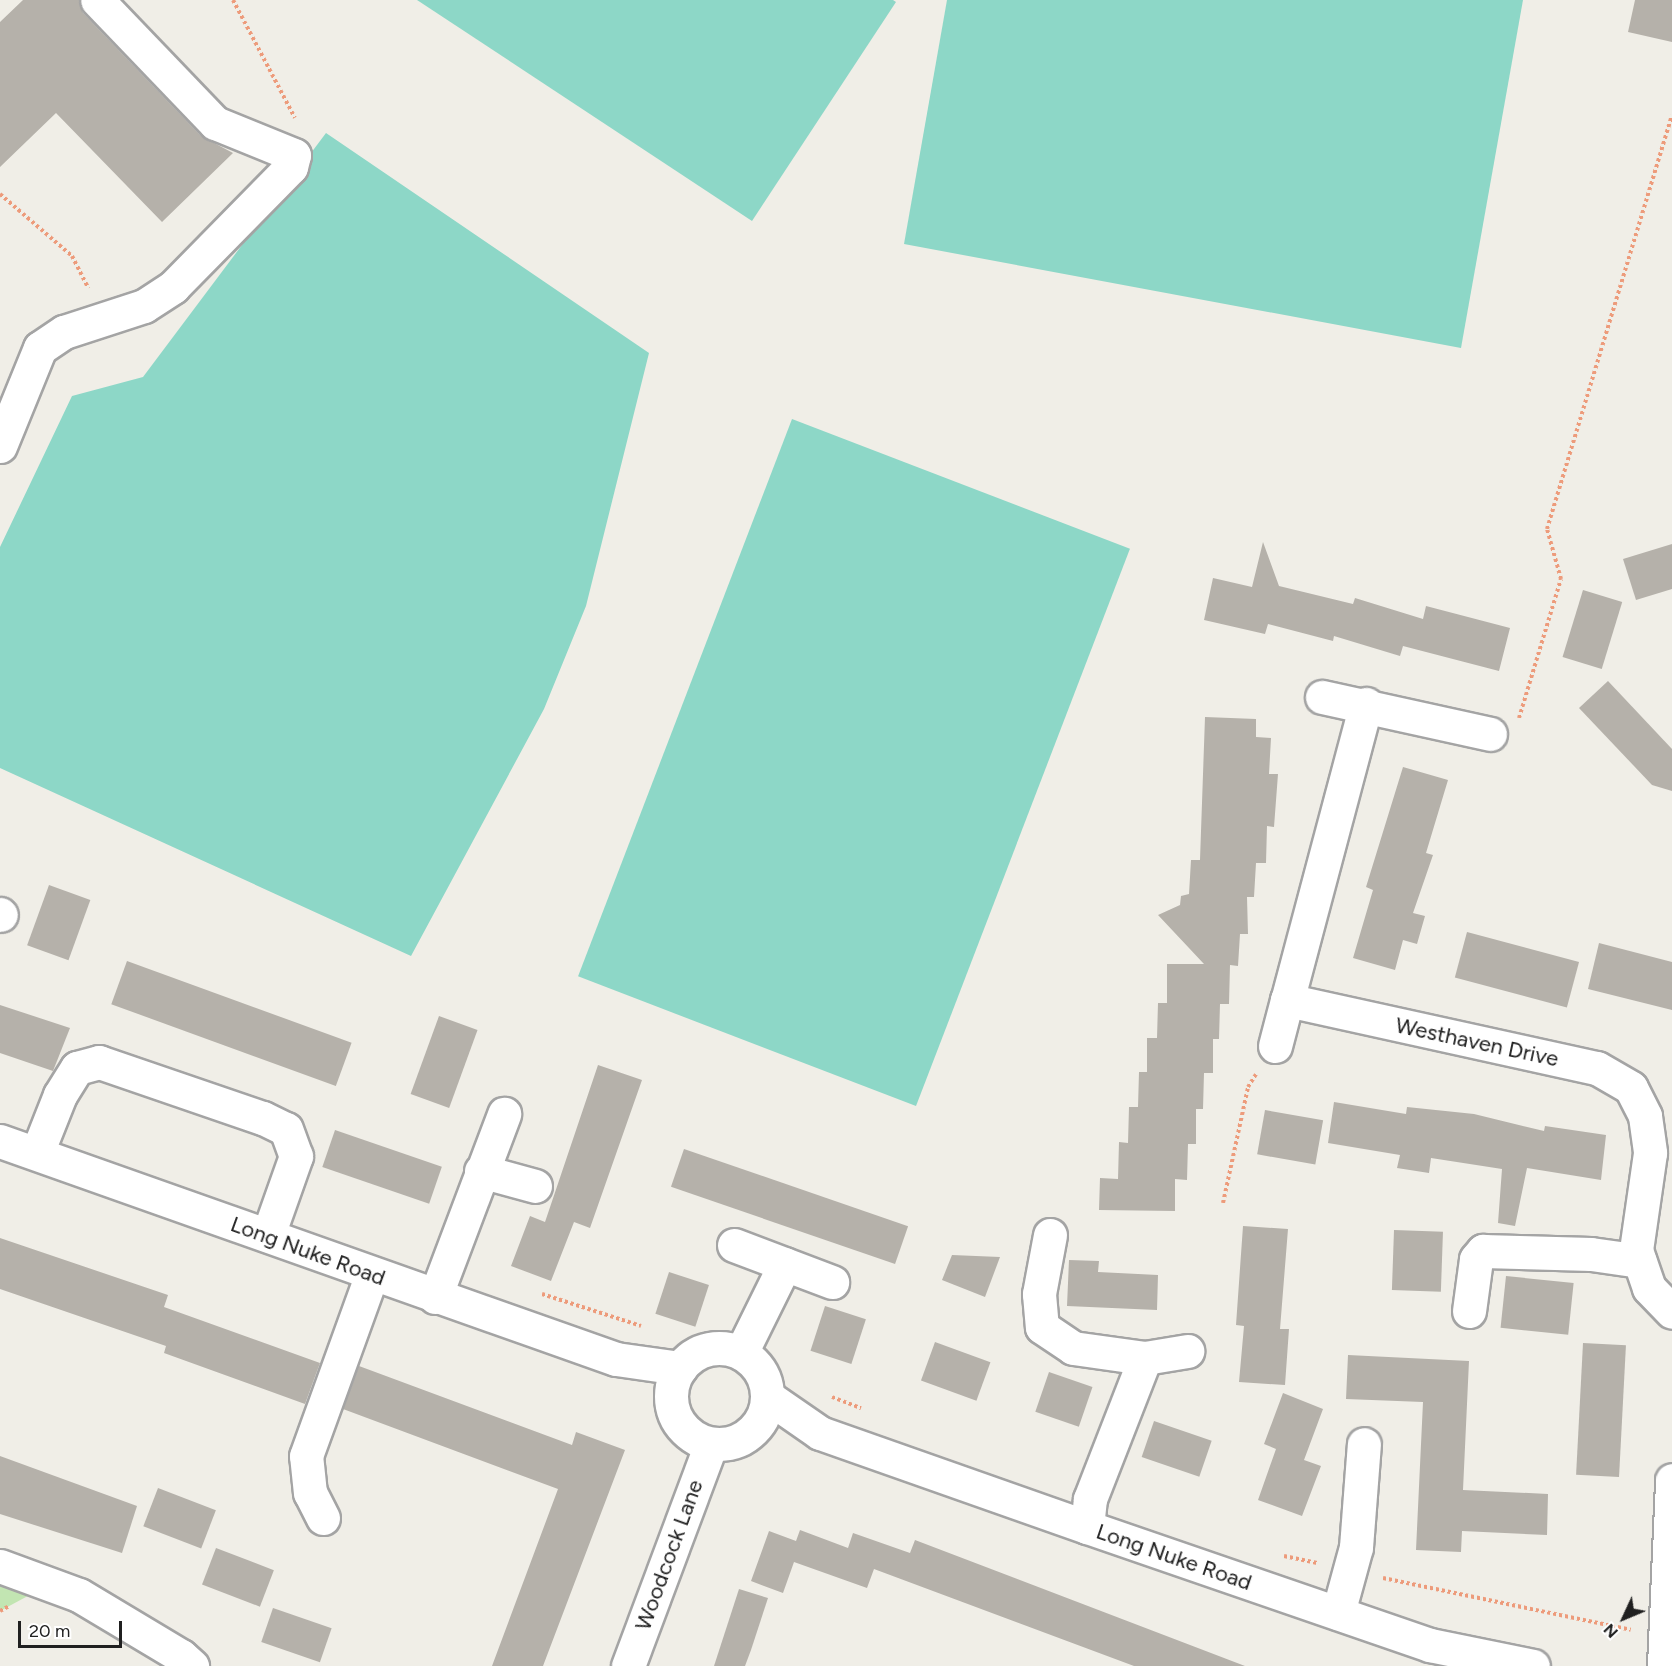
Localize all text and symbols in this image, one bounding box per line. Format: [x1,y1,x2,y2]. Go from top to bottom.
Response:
street label: Westhaven Drive [1393,1012,1561,1072]
street label: Long Nuke Road [227,1211,389,1291]
street label: Woodcock Lane [630,1476,708,1634]
street label: Long Nuke Road [1093,1518,1255,1596]
north arrow [1594,1588,1654,1648]
scale bar [21,1609,124,1647]
text: 20 m [29,1620,70,1642]
text: N [1600,1620,1622,1642]

